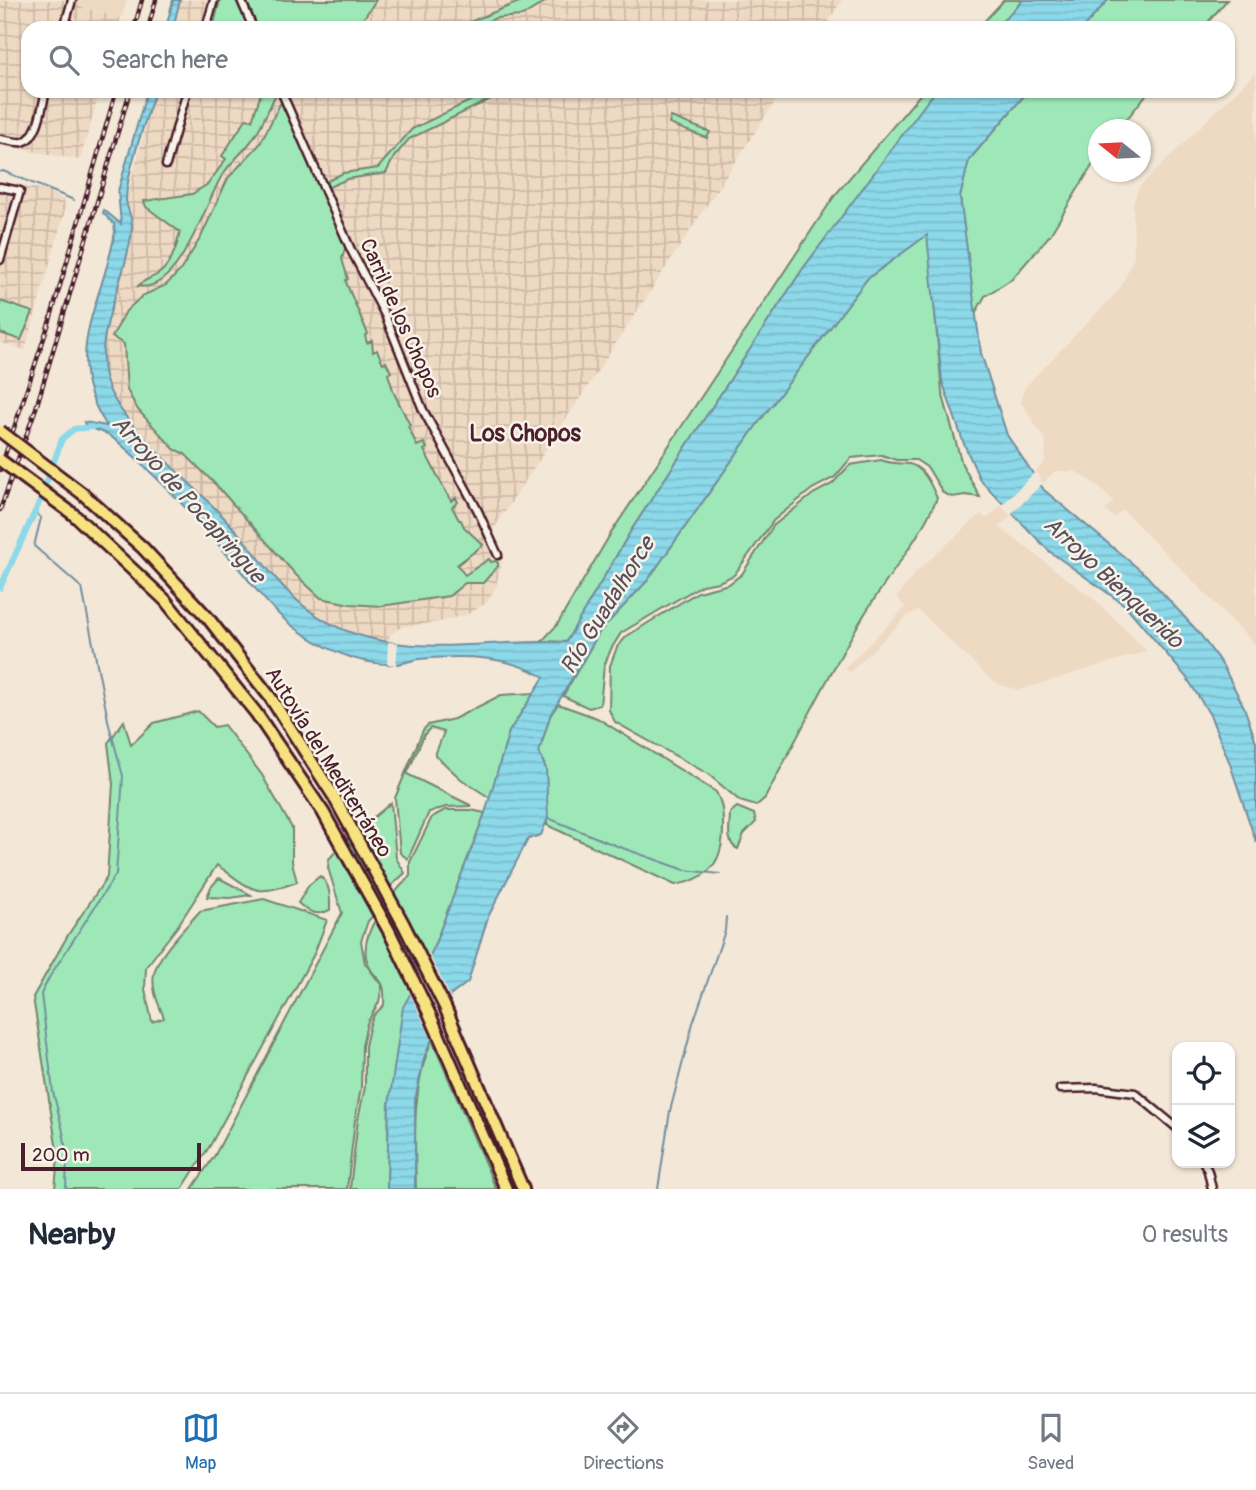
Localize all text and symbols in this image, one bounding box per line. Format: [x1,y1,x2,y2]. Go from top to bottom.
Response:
search box [21,21,1235,98]
icon: search [45,41,83,79]
text: Search here [101,44,228,76]
north arrow [1088,119,1151,182]
street label: Carril de los Chopos [353,234,448,403]
water label: Arroyo de Pocapringue [106,409,273,591]
district label: Los Chopos [469,419,582,448]
water label: Arroyo Bienquerido [1038,510,1191,656]
water label: Río Guadalhorce [554,529,663,679]
street label: Autovía del Mediterráneo [259,662,398,863]
map controls [1172,1042,1235,1168]
button: locate [1172,1042,1235,1105]
button: layers [1172,1105,1235,1168]
scale bar [21,1140,201,1172]
text: 200 m [32,1143,90,1167]
text: Nearby [28,1216,115,1253]
text: 0 results [1142,1220,1228,1249]
tab: Map [182,1409,220,1475]
tab: Directions [583,1409,664,1475]
tab: Saved [1027,1409,1074,1475]

